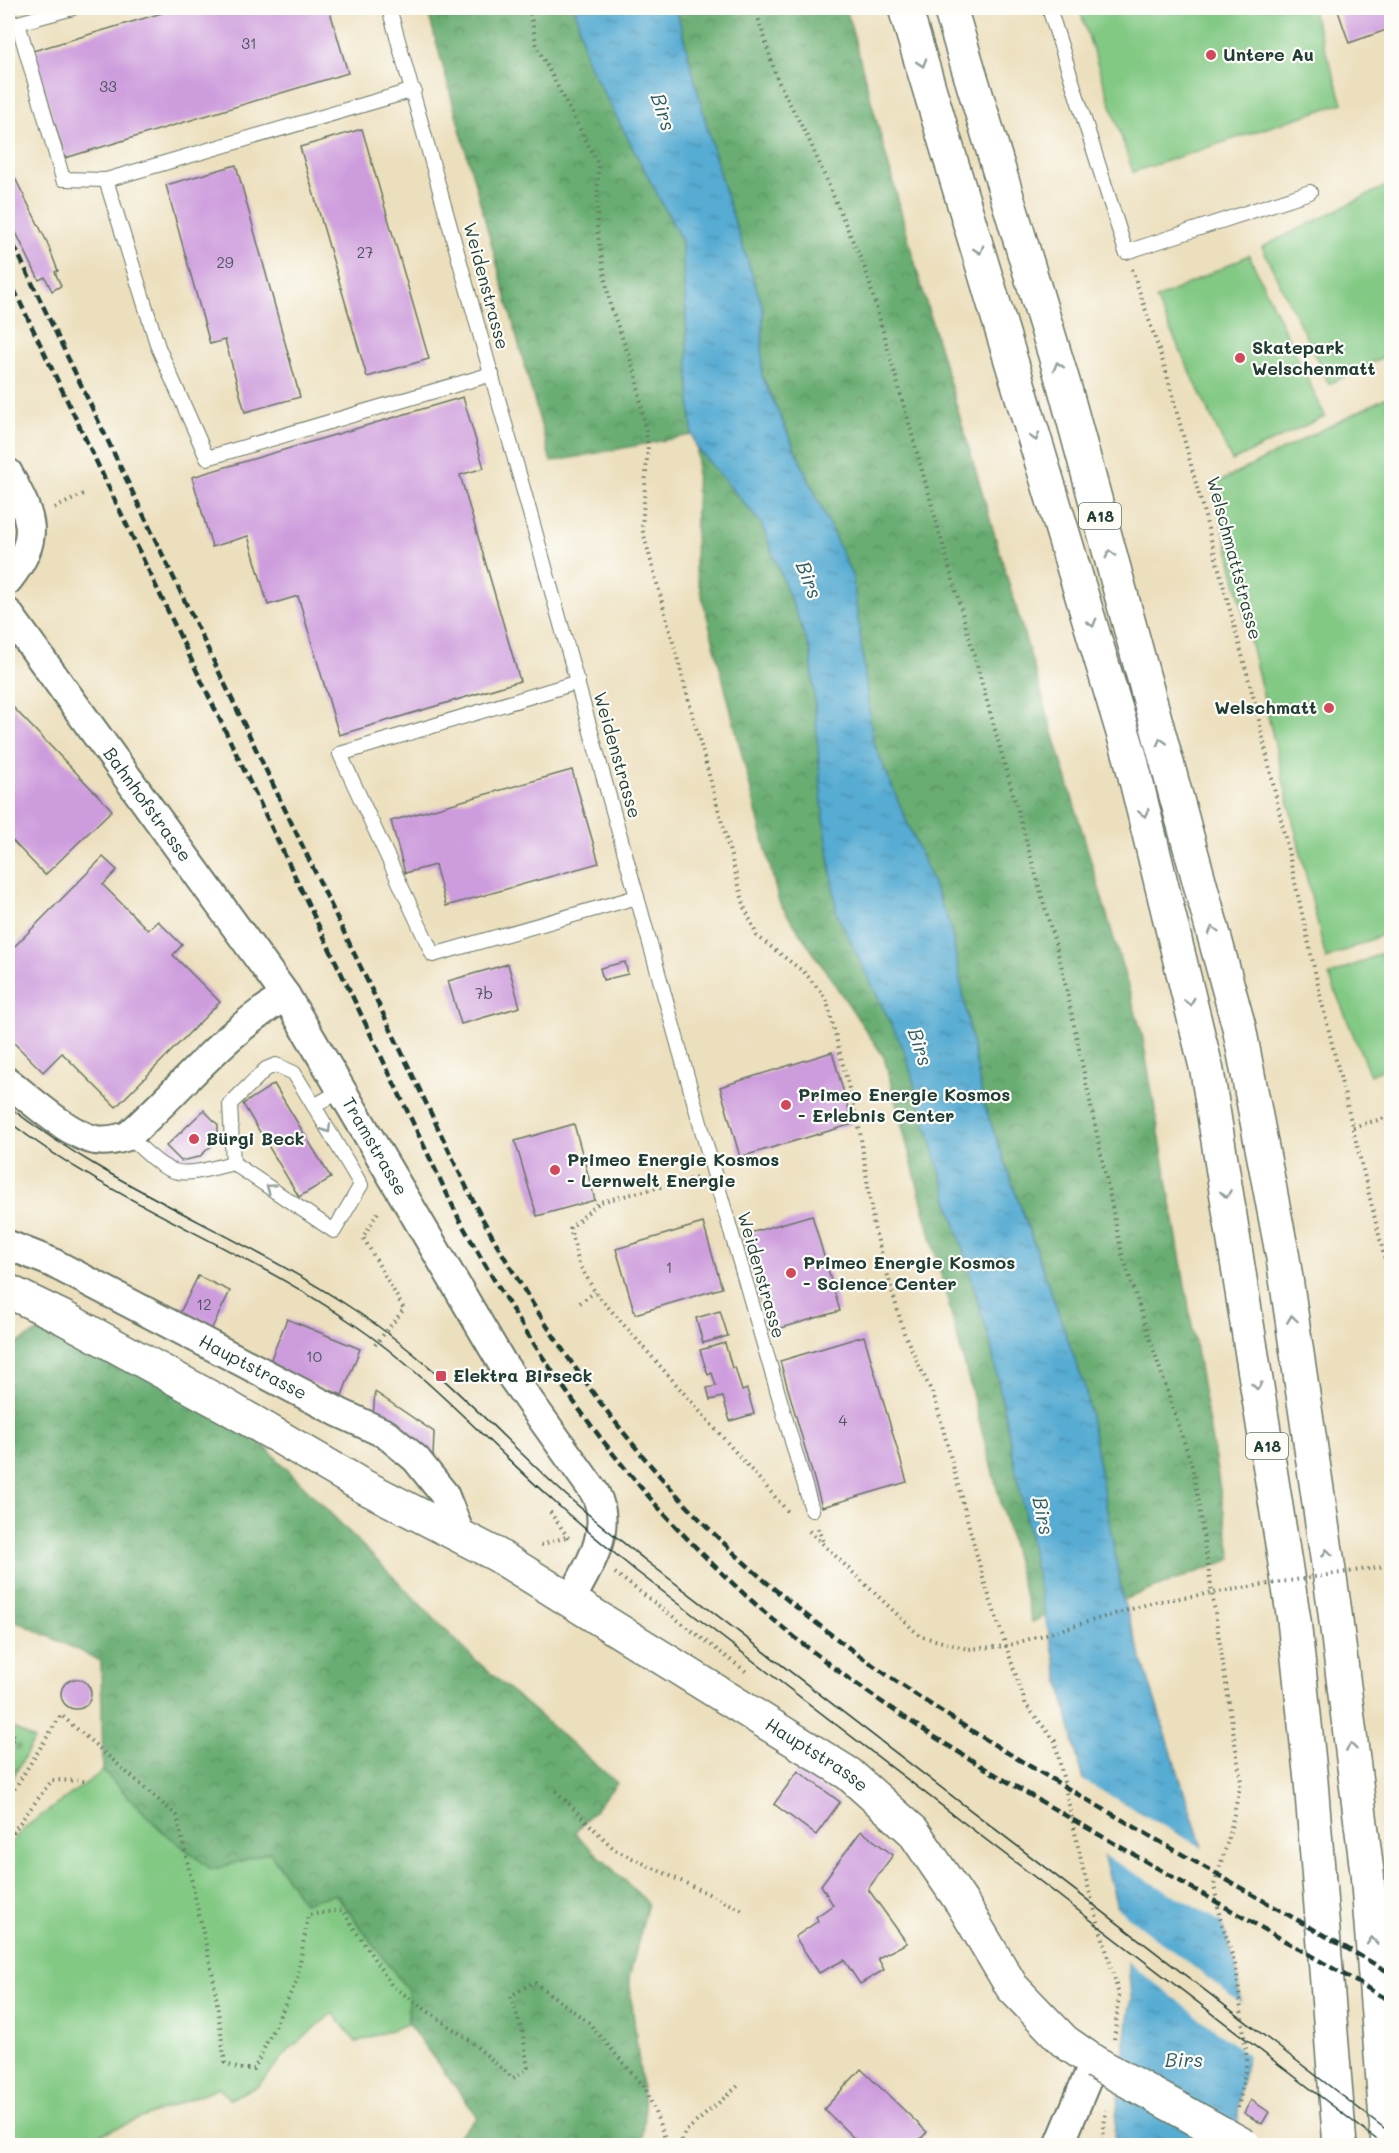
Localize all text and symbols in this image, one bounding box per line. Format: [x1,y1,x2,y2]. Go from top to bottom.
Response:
house number: 31 [241,33,257,53]
place label: Untere Au [1223,42,1314,66]
marker: Untere Au [1204,48,1218,62]
one-way arrow [915,58,927,68]
house number: 33 [99,76,117,96]
water label: Birs [646,89,682,134]
street label: Weidenstrasse [458,220,515,352]
house number: 27 [357,242,373,262]
one-way arrow [972,244,984,255]
house number: 29 [216,252,234,272]
place label: Skatepark Welschenmatt [1252,335,1376,380]
marker: Skatepark Welschenmatt [1233,351,1247,365]
one-way arrow [1053,361,1065,372]
one-way arrow [1028,431,1040,442]
street label: Welschmattstrasse [1202,474,1268,642]
road number: A18 [1079,503,1121,529]
one-way arrow [1105,549,1117,560]
water label: Birs [791,557,829,602]
one-way arrow [1084,618,1097,628]
street label: Weidenstrasse [588,689,647,821]
place label: Welschmatt [1214,695,1317,719]
marker: Welschmatt [1322,701,1336,715]
one-way arrow [1156,737,1169,747]
street label: Bahnhofstrasse [98,742,198,866]
one-way arrow [1136,808,1149,818]
one-way arrow [1208,925,1220,936]
house number: 7b [475,983,493,1003]
one-way arrow [1182,997,1195,1007]
water label: Birs [903,1024,939,1069]
place label: Primeo Energie Kosmos - Erlebnis Center [798,1082,1010,1127]
street label: Tramstrasse [337,1092,414,1200]
marker: Primeo Energie Kosmos - Erlebnis Center [779,1098,793,1112]
one-way arrow [320,1123,332,1133]
place label: Bürgi Beck [206,1126,304,1150]
marker: Bürgi Beck [187,1132,201,1146]
place label: Primeo Energie Kosmos - Lernwelt Energie [567,1147,779,1192]
marker: Primeo Energie Kosmos - Lernwelt Energie [548,1163,562,1177]
one-way arrow [266,1184,277,1195]
one-way arrow [1220,1189,1232,1198]
street label: Weidenstrasse [732,1209,791,1341]
place label: Primeo Energie Kosmos - Science Center [803,1250,1015,1295]
house number: 1 [666,1257,672,1277]
marker: Primeo Energie Kosmos - Science Center [784,1266,798,1280]
house number: 12 [196,1294,212,1314]
one-way arrow [1286,1314,1299,1324]
street label: Hauptstrasse [195,1329,311,1405]
house number: 10 [306,1346,322,1366]
place label: Elektra Birseck [453,1363,593,1387]
marker: Elektra Birseck [434,1369,448,1383]
one-way arrow [1250,1381,1263,1391]
house number: 4 [839,1410,848,1430]
road number: A18 [1246,1433,1288,1459]
water label: Birs [1028,1495,1060,1537]
one-way arrow [1321,1549,1333,1558]
street label: Hauptstrasse [761,1712,874,1797]
one-way arrow [1346,1742,1358,1751]
one-way arrow [1366,1936,1379,1945]
water label: Birs [1165,2046,1203,2072]

